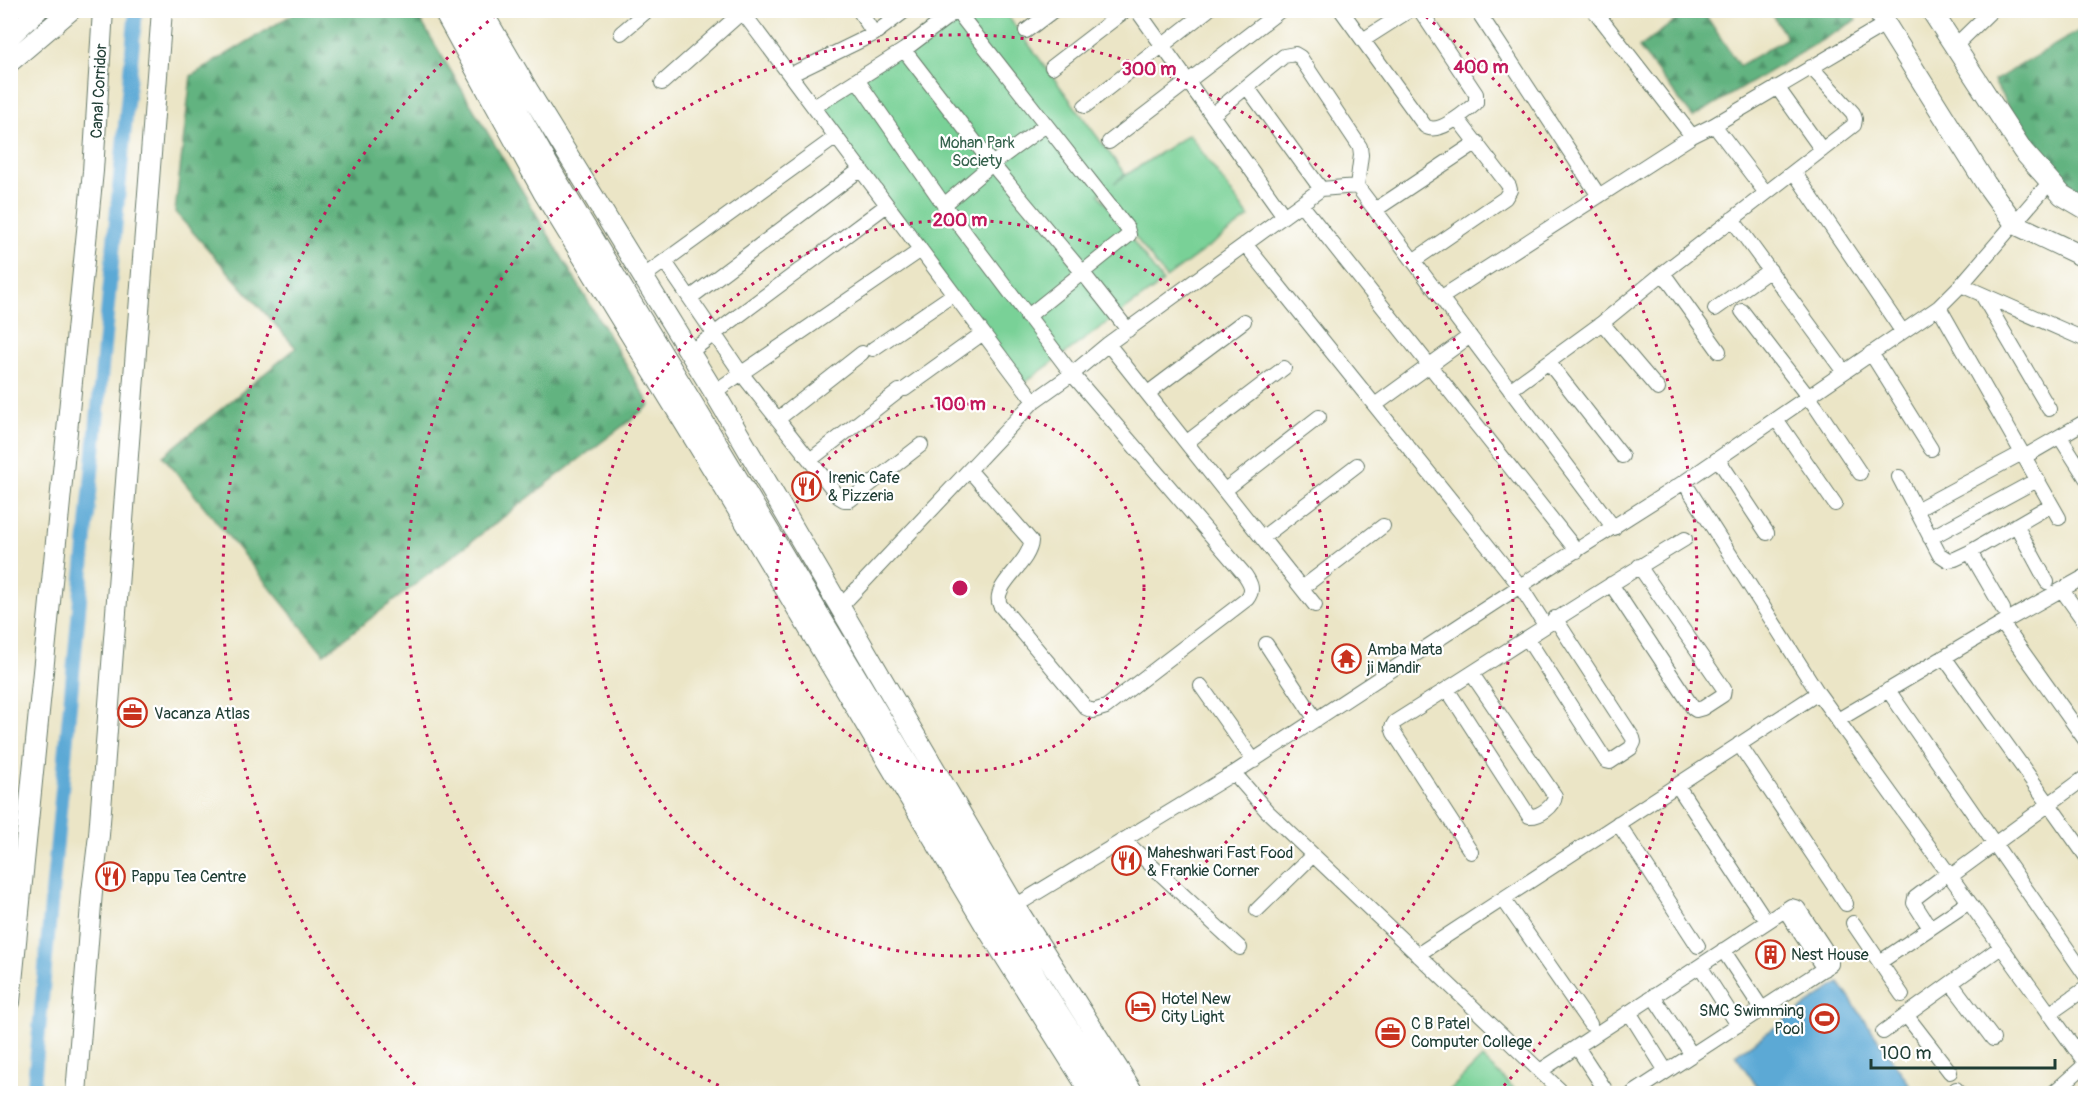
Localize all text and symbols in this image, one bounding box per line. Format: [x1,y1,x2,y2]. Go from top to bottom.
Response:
street label: Canal Corridor [87,43,111,139]
text: 400 m [1454,56,1508,79]
text: 300 m [1122,58,1176,81]
park label: Mohan Park Society [939,133,1015,171]
text: 200 m [933,209,987,232]
text: 100 m [934,393,986,416]
place label: Irenic Cafe & Pizzeria [828,468,900,506]
restaurant icon: Irenic Cafe & Pizzeria [791,470,823,502]
centre of rings [950,578,970,598]
place label: Amba Mata ji Mandir [1366,640,1442,678]
temple icon: Amba Mata ji Mandir [1330,642,1362,674]
office icon: Vacanza Atlas [117,697,149,729]
place label: Vacanza Atlas [154,704,250,724]
place label: Maheshwari Fast Food & Frankie Corner [1147,843,1293,881]
restaurant icon: Maheshwari Fast Food & Frankie Corner [1110,845,1142,877]
restaurant icon: Pappu Tea Centre [94,860,126,892]
place label: Pappu Tea Centre [131,867,246,887]
building icon: Nest House [1754,938,1786,970]
place label: Nest House [1791,945,1869,965]
place label: Hotel New City Light [1161,989,1231,1027]
hotel icon: Hotel New City Light [1124,991,1156,1023]
place label: SMC Swimming Pool [1699,1001,1804,1039]
sports icon: SMC Swimming Pool [1809,1003,1841,1035]
place label: C B Patel Computer College [1411,1014,1532,1052]
office icon: C B Patel Computer College [1374,1016,1406,1048]
scale bar [1871,1032,2056,1070]
text: 100 m [1880,1042,1932,1065]

